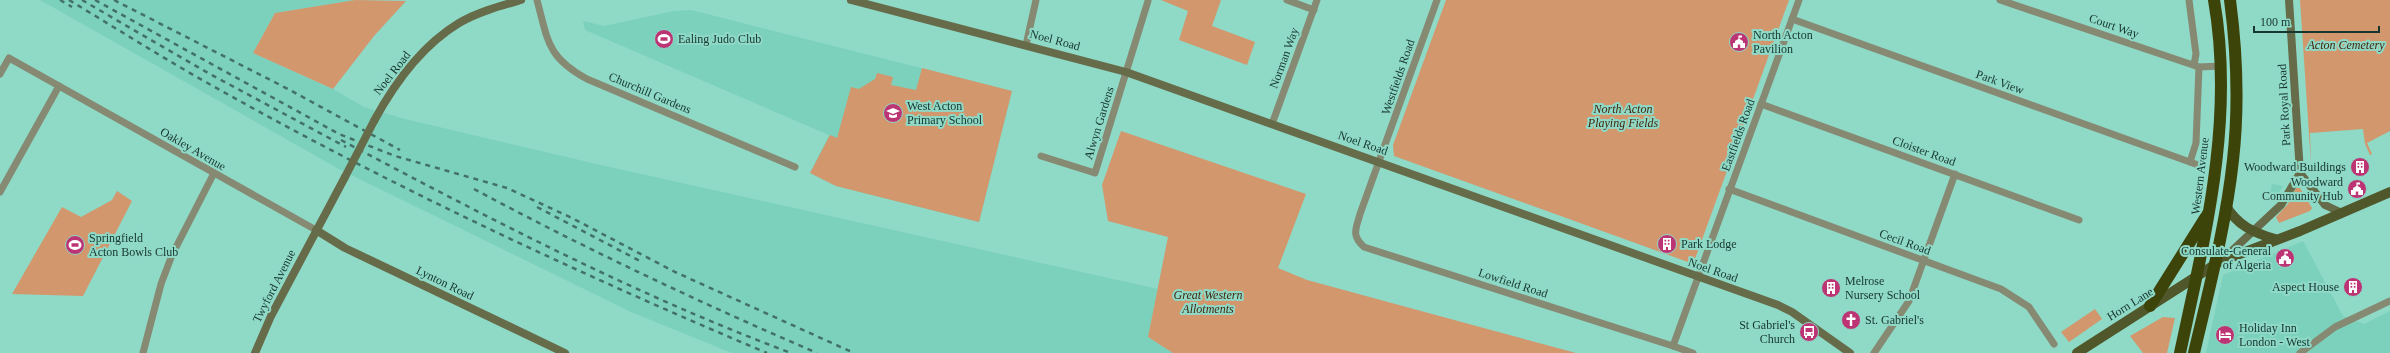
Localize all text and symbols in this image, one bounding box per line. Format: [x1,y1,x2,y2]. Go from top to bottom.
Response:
scale bar [2254,8,2379,34]
street label: Court Way [2087,11,2141,41]
text: 100 m [2260,15,2291,29]
street label: Norman Way [1267,26,1301,90]
street label: Noel Road [1028,27,1082,53]
sports icon: Ealing Judo Club [653,28,675,50]
place label: North Acton Pavilion [1753,28,1813,56]
public building icon: North Acton Pavilion [1728,31,1750,53]
place label: Ealing Judo Club [678,32,761,46]
street label: Westfields Road [1379,38,1417,116]
park label: Acton Cemetery [2307,38,2385,52]
street label: Noel Road [371,48,413,98]
street label: Park Royal Road [2275,64,2293,146]
street label: Park View [1974,67,2026,97]
street label: Churchill Gardens [607,69,694,117]
street label: Alwyn Gardens [1081,84,1117,161]
street label: Eastfields Road [1718,97,1758,173]
place label: West Acton Primary School [907,99,983,127]
school or university icon: West Acton Primary School [882,102,904,124]
park label: North Acton Playing Fields [1587,102,1658,130]
street label: Oakley Avenue [158,125,228,173]
street label: Noel Road [1336,128,1390,158]
street label: Cloister Road [1890,133,1958,169]
street label: Western Avenue [2188,137,2212,215]
building icon: Woodward Buildings [2349,156,2371,178]
place label: Woodward Buildings [2244,160,2346,174]
place label: Woodward Community Hub [2262,175,2343,203]
public building icon: Woodward Community Hub [2346,178,2368,200]
street label: Cecil Road [1877,226,1933,258]
place label: Springfield Acton Bowls Club [89,231,178,259]
building icon: Park Lodge [1656,233,1678,255]
sports icon: Springfield Acton Bowls Club [64,234,86,256]
place label: Park Lodge [1681,237,1737,251]
place label: Consulate-General of Algeria [2181,244,2272,272]
street label: Twyford Avenue [250,247,298,325]
public building icon: Consulate-General of Algeria [2274,247,2296,269]
street label: Noel Road [1686,255,1740,285]
street label: Lynton Road [414,263,476,303]
street label: Lowfield Road [1476,265,1550,301]
place label: Melrose Nursery School [1845,274,1921,302]
building icon: Aspect House [2342,276,2364,298]
building icon: Melrose Nursery School [1820,277,1842,299]
place label: Aspect House [2272,280,2339,294]
street label: Horn Lane [2104,284,2156,324]
park label: Great Western Allotments [1174,288,1242,316]
church icon: St. Gabriel's [1840,309,1862,331]
place label: St. Gabriel's [1865,313,1924,327]
place label: St Gabriel's Church [1739,318,1795,346]
bus stop icon: St Gabriel's Church [1798,321,1820,343]
place label: Holiday Inn London - West [2239,321,2310,349]
hotel icon: Holiday Inn London - West [2214,324,2236,346]

